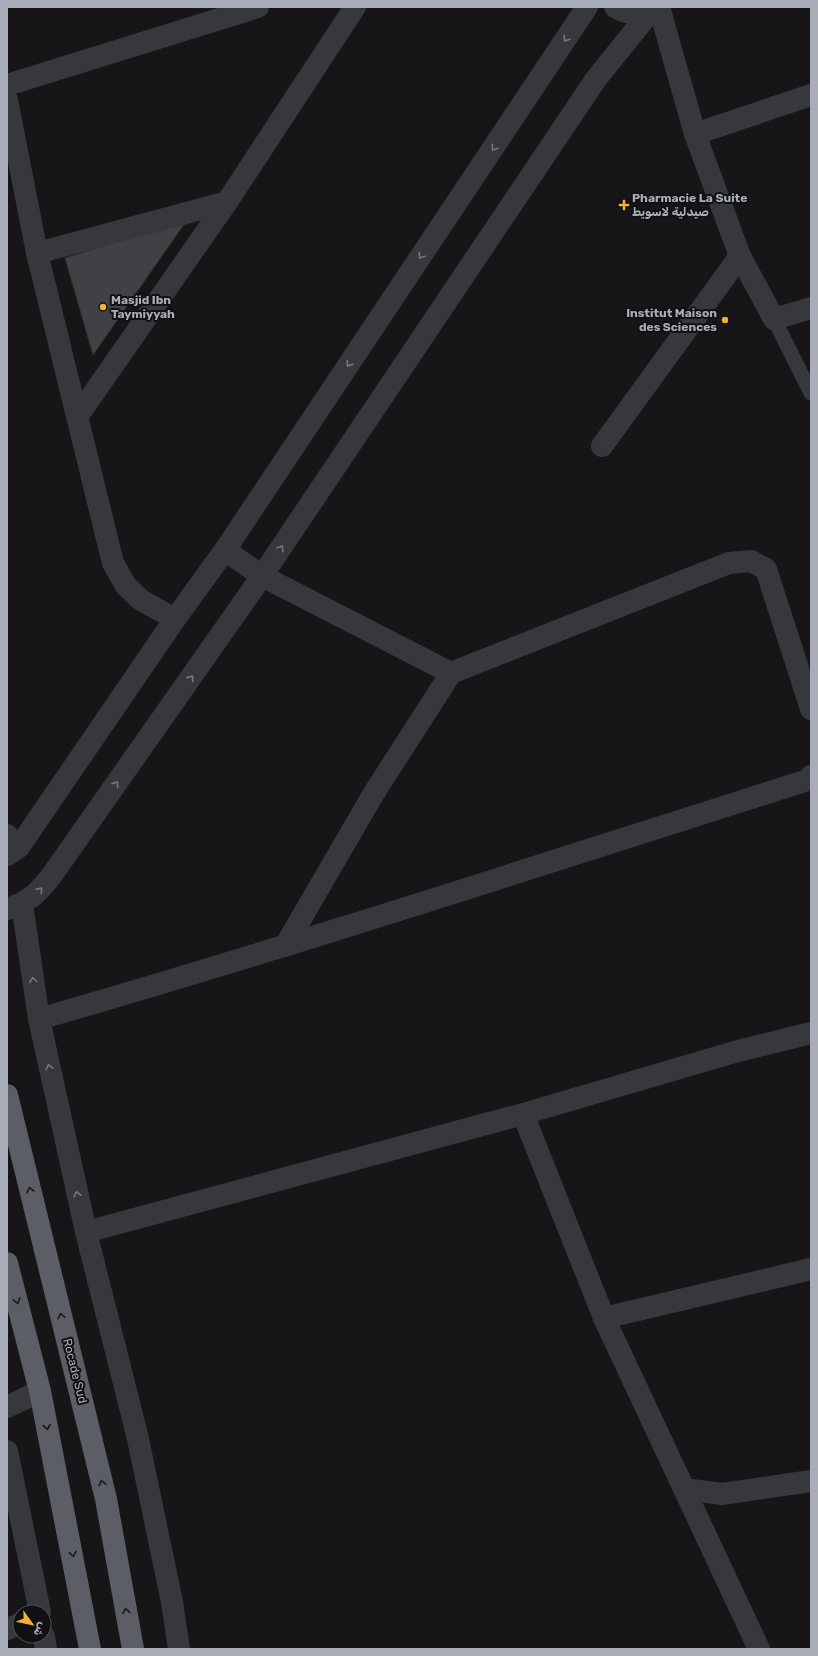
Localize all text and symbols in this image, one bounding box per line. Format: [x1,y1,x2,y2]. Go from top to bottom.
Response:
one-way arrow [564,35,571,42]
one-way arrow [491,143,498,150]
place label: Pharmacie La Suite صيدلية لاسويط [632,191,747,219]
marker: Pharmacie La Suite صيدلية لاسويط [619,200,629,210]
one-way arrow [418,252,426,259]
place label: Masjid Ibn Taymiyyah [111,293,175,321]
marker: Masjid Ibn Taymiyyah [98,302,108,312]
place label: Institut Maison des Sciences [626,306,717,334]
marker: Institut Maison des Sciences [720,315,730,325]
one-way arrow [346,360,354,367]
one-way arrow [276,546,283,553]
one-way arrow [186,675,194,682]
one-way arrow [111,782,118,789]
one-way arrow [35,887,42,894]
one-way arrow [29,977,38,983]
one-way arrow [46,1064,54,1070]
one-way arrow [26,1186,35,1193]
one-way arrow [74,1191,82,1197]
one-way arrow [12,1297,21,1304]
one-way arrow [57,1313,66,1320]
street label: Rocade Sud [60,1337,90,1405]
one-way arrow [43,1424,51,1430]
one-way arrow [98,1480,107,1487]
one-way arrow [68,1551,76,1558]
north arrow [12,1604,52,1644]
one-way arrow [122,1607,131,1614]
text: ش [31,1620,49,1639]

